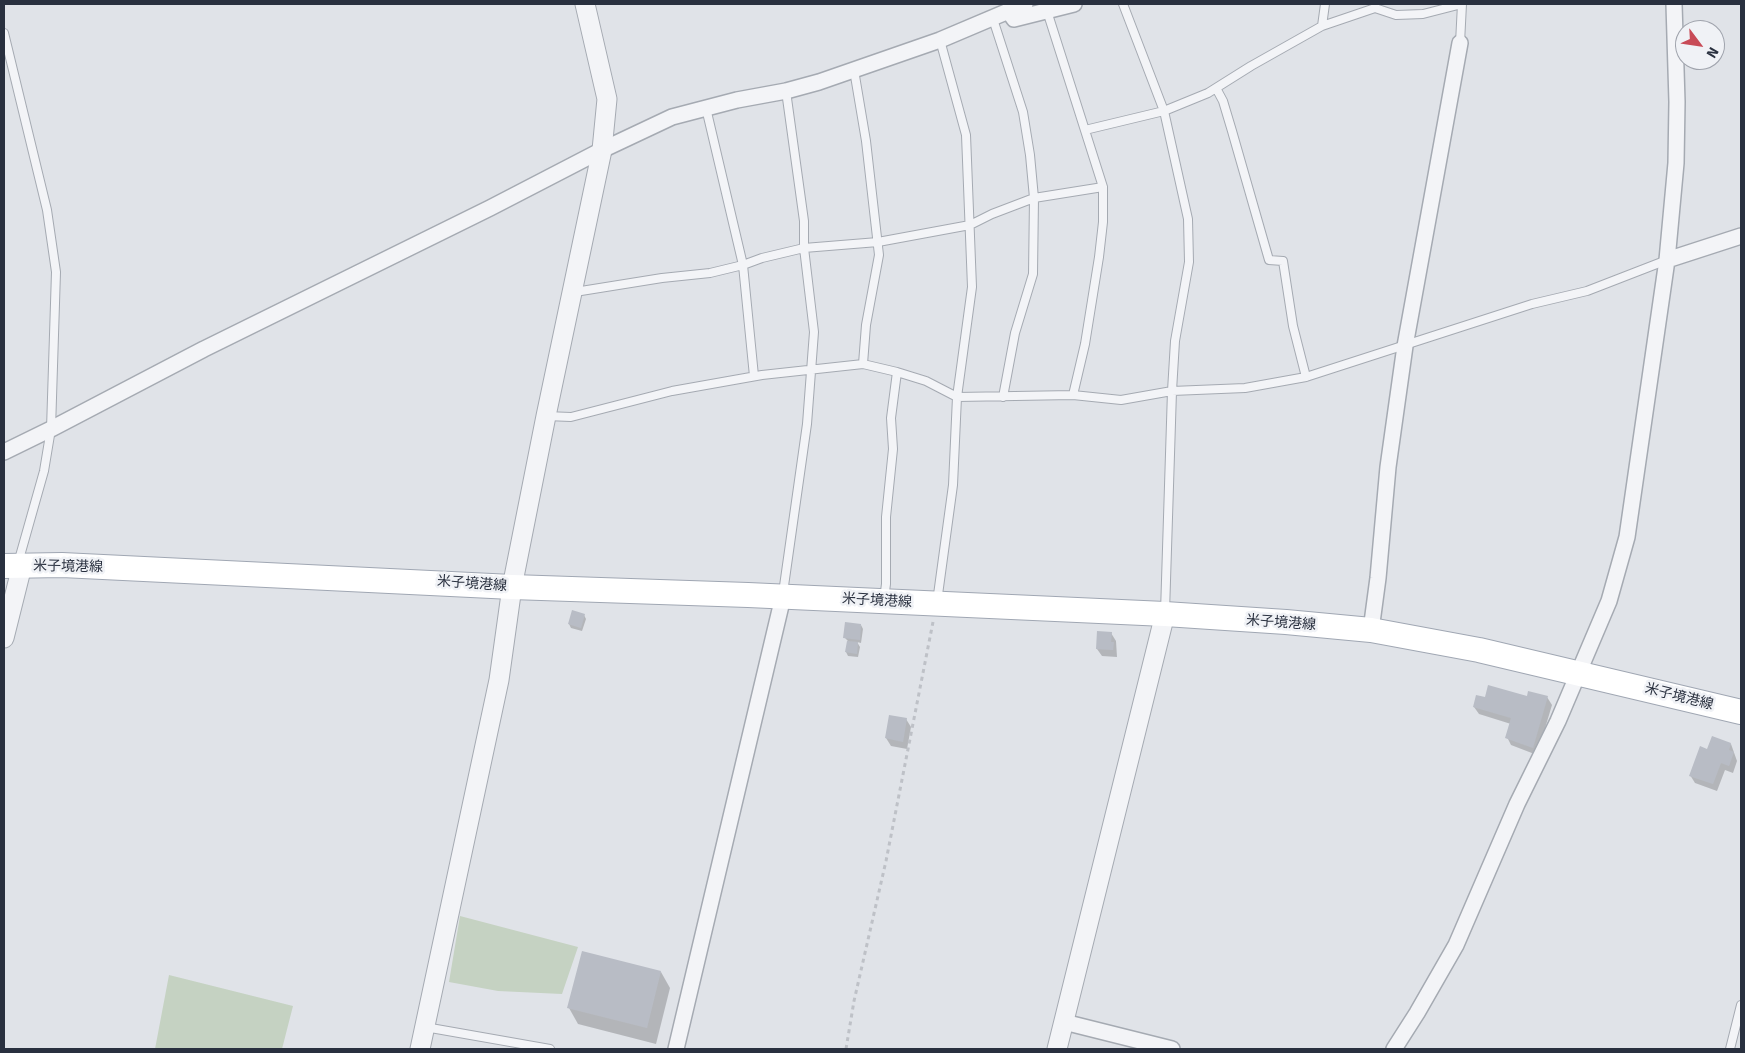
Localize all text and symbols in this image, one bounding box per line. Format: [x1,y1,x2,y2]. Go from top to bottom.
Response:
north arrow [1675,20,1725,70]
text: N [1703,44,1722,61]
street label: 米子境港線 [33,558,103,576]
street label: 米子境港線 [436,573,508,595]
street label: 米子境港線 [842,591,912,611]
street label: 米子境港線 [1245,612,1317,634]
street label: 米子境港線 [1643,680,1715,714]

